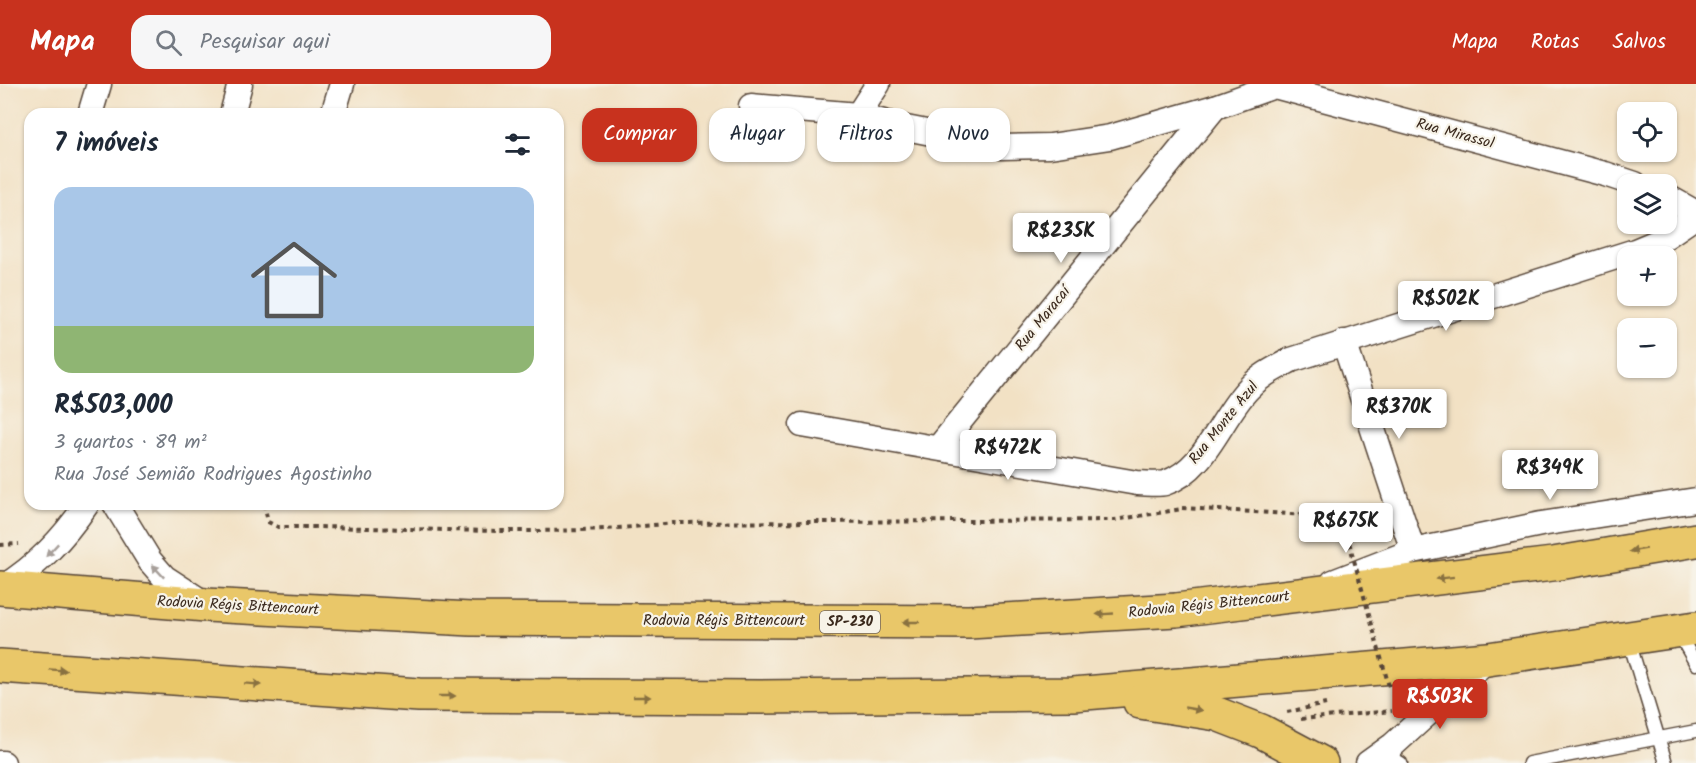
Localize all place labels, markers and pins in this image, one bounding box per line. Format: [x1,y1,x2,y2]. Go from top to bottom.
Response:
pin: R$235K [1012,213,1110,264]
pin: R$502K [1397,281,1495,332]
pin: R$370K [1350,389,1448,440]
pin: R$472K [959,430,1057,481]
pin: R$349K [1501,450,1599,501]
pin: R$675K [1297,503,1395,554]
pin: R$503K [1391,679,1489,730]

